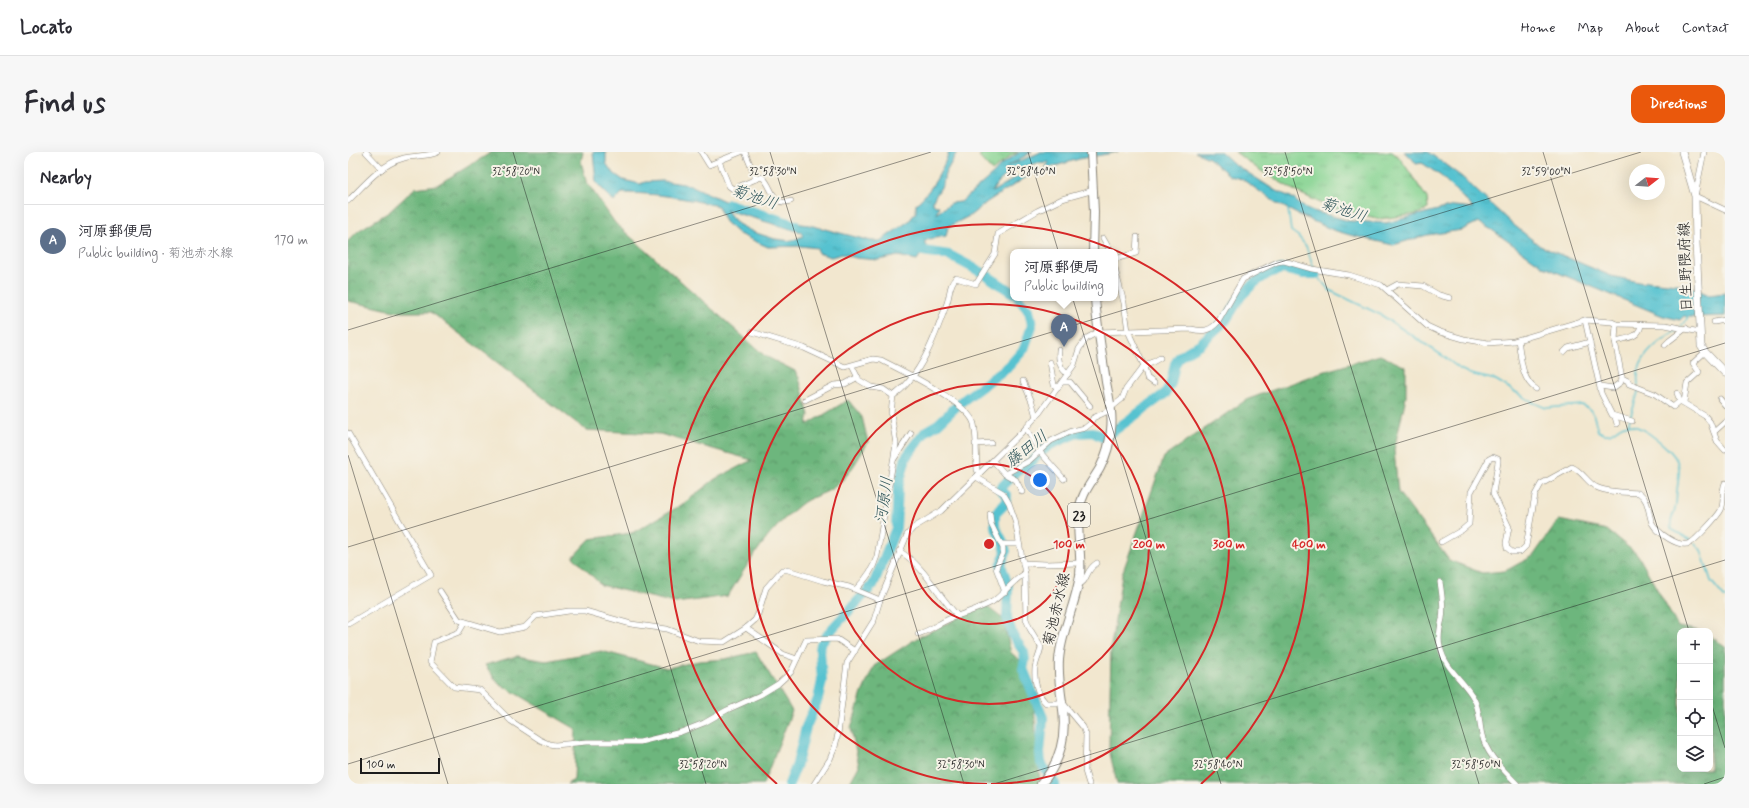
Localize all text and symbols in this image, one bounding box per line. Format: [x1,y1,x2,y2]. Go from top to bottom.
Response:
text: Locato [20,15,72,40]
text: Home [1521,19,1555,37]
text: Map [1577,19,1603,37]
text: About [1625,19,1660,37]
text: Contact [1682,19,1729,37]
button: Directions [1631,85,1725,123]
text: Find us [24,86,105,123]
north arrow [1629,164,1665,200]
text: 32°58'20"N [492,165,540,179]
text: 32°58'30"N [749,165,797,179]
text: 32°58'40"N [1007,165,1056,179]
text: 32°58'50"N [1264,165,1313,179]
text: 32°59'00"N [1522,165,1571,179]
text: Nearby [40,167,92,189]
water label: 菊池川 [728,180,781,215]
water label: 菊池川 [1317,193,1370,228]
text: 河原郵便局 [78,222,153,242]
street label: 日生野隈府線 [1674,222,1698,312]
text: A [49,232,57,249]
text: 170 m [274,232,308,249]
text: Public building · 菊池赤水線 [78,245,233,262]
popup [1010,249,1118,301]
text: 河原郵便局 [1024,258,1099,278]
text: Public building [1024,278,1104,295]
pin: A [1051,314,1077,347]
water label: 藤田川 [1002,426,1052,472]
your location [1030,470,1050,490]
water label: 河原川 [871,475,898,525]
road number: 23 [1068,503,1090,527]
centre of rings [982,537,996,551]
text: 100 m [1053,537,1086,553]
text: 200 m [1133,537,1166,553]
text: 300 m [1213,537,1246,553]
text: 400 m [1292,537,1326,553]
street label: 菊池赤水線 [1039,570,1075,648]
map controls [1677,628,1713,772]
button: + [1677,628,1713,664]
button: − [1677,664,1713,700]
button: locate [1677,700,1713,736]
button: layers [1677,736,1713,772]
scale bar [360,756,440,775]
text: 100 m [366,758,396,772]
text: 32°58'20"N [679,758,727,772]
text: 32°58'30"N [937,758,985,772]
text: 32°58'40"N [1194,758,1243,772]
text: 32°58'50"N [1452,758,1501,772]

